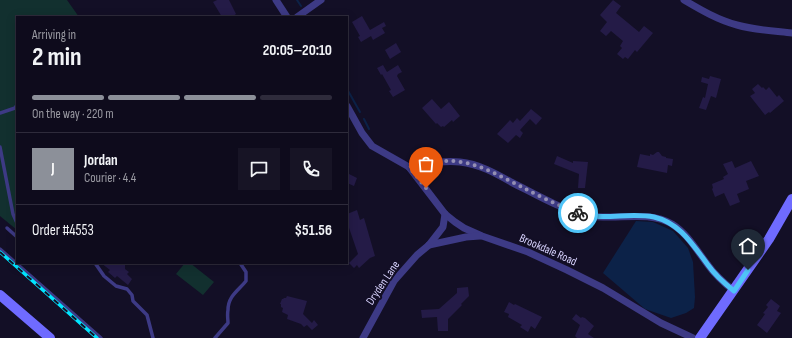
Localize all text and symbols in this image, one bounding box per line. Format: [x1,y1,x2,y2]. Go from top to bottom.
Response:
text: Arriving in [32,27,76,43]
text: 20:05–20:10 [263,41,332,60]
text: 2 min [32,42,82,73]
text: On the way · 220 m [32,106,114,122]
pin [409,147,443,188]
button: chat [238,148,280,190]
button: phone [290,148,332,190]
text: Jordan [84,151,118,170]
icon: bag [415,153,437,175]
text: J [51,159,55,178]
text: Courier · 4.4 [84,170,136,186]
courier [558,193,598,233]
icon: bike [567,202,589,224]
text: Order #4553 [32,221,94,240]
text: $51.56 [294,221,332,240]
pin [731,229,765,270]
street label: Brookdale Road [517,231,579,269]
icon: home [737,235,759,257]
street label: Dryden Lane [363,258,403,308]

